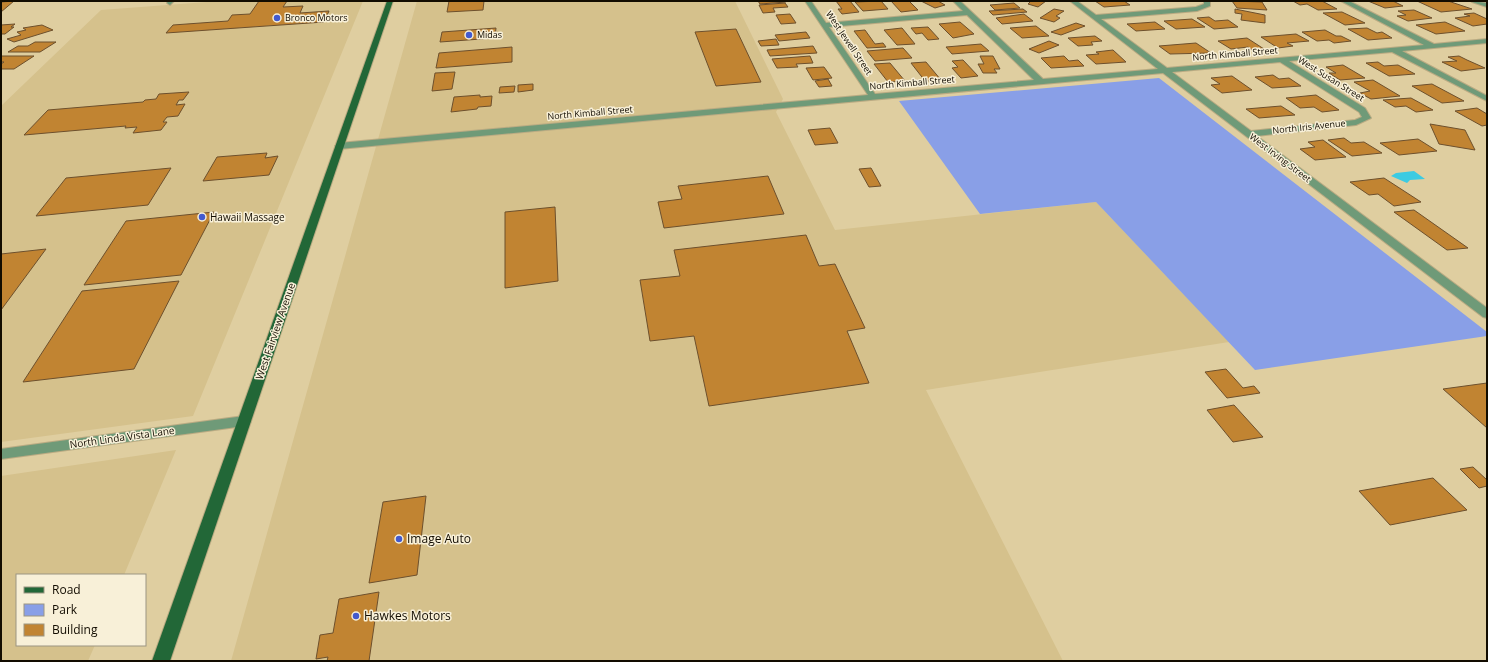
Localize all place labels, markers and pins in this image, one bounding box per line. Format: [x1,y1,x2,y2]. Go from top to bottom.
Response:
place label: Bronco Motors [285,11,348,24]
marker: Bronco Motors [272,13,282,23]
place label: Midas [477,28,502,41]
marker: Midas [464,30,474,40]
place label: Hawaii Massage [210,210,285,224]
marker: Hawaii Massage [197,212,207,222]
place label: Image Auto [407,530,471,547]
marker: Image Auto [394,534,404,544]
place label: Hawkes Motors [364,607,451,624]
marker: Hawkes Motors [351,611,361,621]

